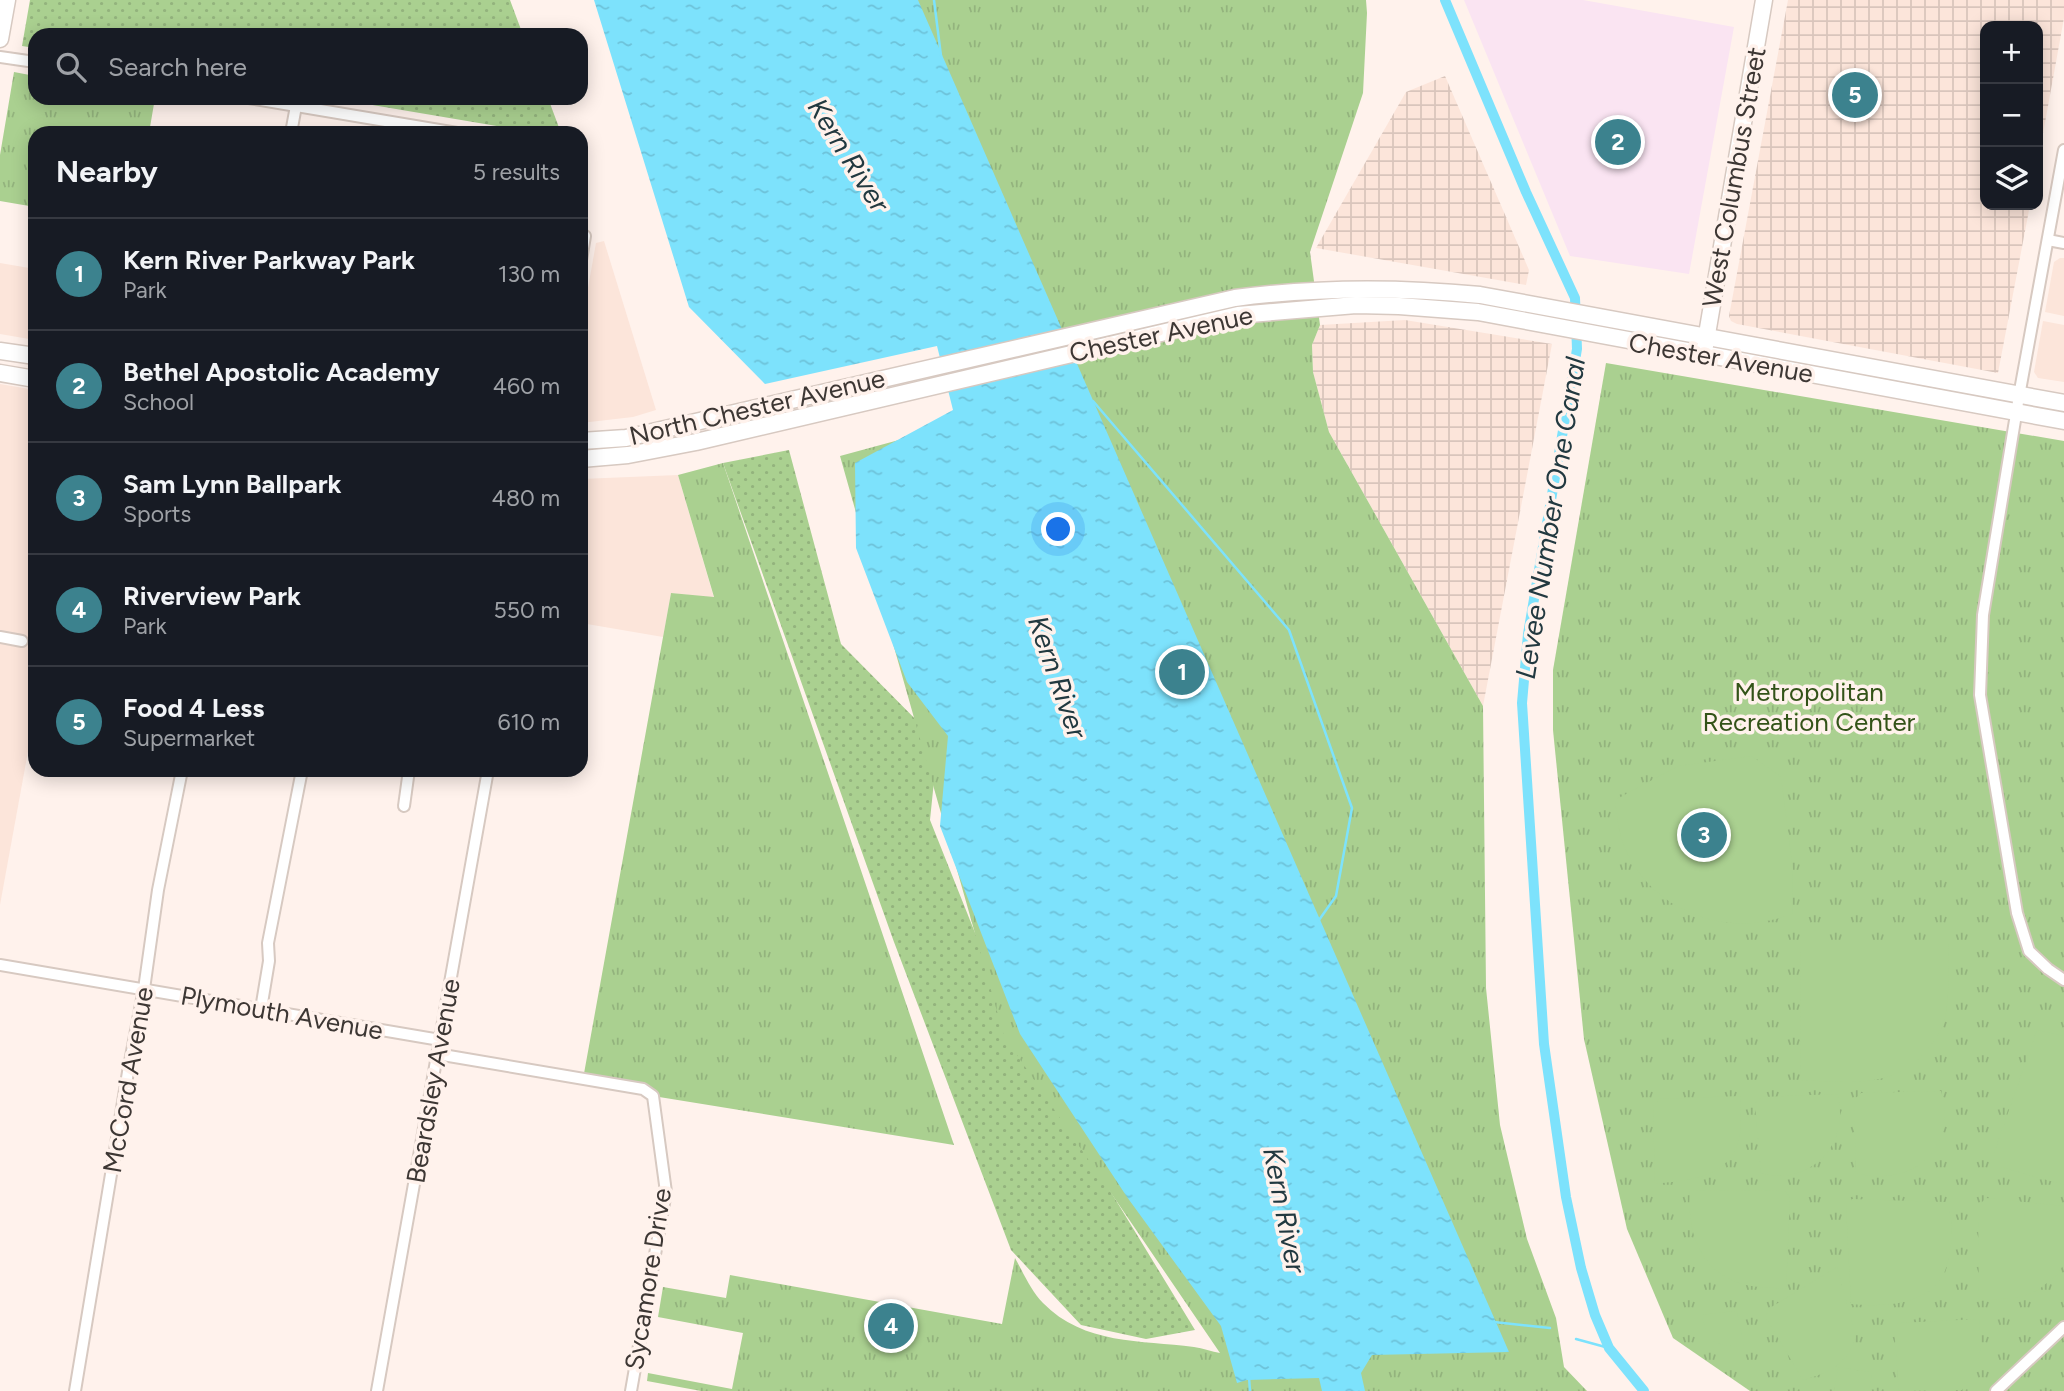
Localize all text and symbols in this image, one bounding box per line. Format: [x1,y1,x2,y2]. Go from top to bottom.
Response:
map controls [1980,21,2043,210]
button: + [1980,21,2043,84]
search box [28,28,588,105]
street label: West Columbus Street [1695,44,1773,310]
icon: search [52,48,90,86]
text: Search here [108,51,247,83]
pin: 5 [1832,69,1878,121]
button: − [1980,84,2043,147]
water label: Kern River [801,92,898,219]
pin: 2 [1595,116,1641,168]
button: layers [1980,147,2043,210]
text: Nearby [56,153,158,190]
text: 5 results [473,158,560,186]
text: Kern River Parkway Park [123,244,415,276]
text: 1 [74,260,84,288]
text: 130 m [498,260,560,288]
text: Park [123,276,167,304]
street label: Chester Avenue [1066,299,1256,369]
street label: Chester Avenue [1626,326,1816,390]
water label: Levee Number One Canal [1508,354,1592,681]
text: Bethel Apostolic Academy [123,356,439,388]
street label: North Chester Avenue [626,362,888,452]
text: 2 [72,372,86,400]
text: 460 m [493,372,560,400]
text: School [123,388,194,416]
text: Sam Lynn Ballpark [123,468,342,500]
text: 3 [73,484,85,512]
text: 480 m [492,484,560,512]
text: Sports [123,500,191,528]
your location [1041,512,1075,546]
text: Riverview Park [123,580,301,612]
text: 4 [72,596,86,624]
text: 550 m [494,596,560,624]
water label: Kern River [1021,611,1095,744]
text: Park [123,612,167,640]
pin: 1 [1159,646,1205,698]
park label: Metropolitan Recreation Center [1703,676,1916,738]
text: Food 4 Less [123,692,264,724]
text: 5 [72,708,86,736]
text: 610 m [497,708,560,736]
text: Supermarket [123,724,255,752]
pin: 3 [1681,809,1727,861]
street label: Beardsley Avenue [399,976,467,1186]
street label: Plymouth Avenue [178,979,386,1047]
street label: McCord Avenue [96,985,160,1175]
water label: Kern River [1256,1144,1314,1277]
street label: Sycamore Drive [618,1186,678,1372]
pin: 4 [868,1300,914,1352]

